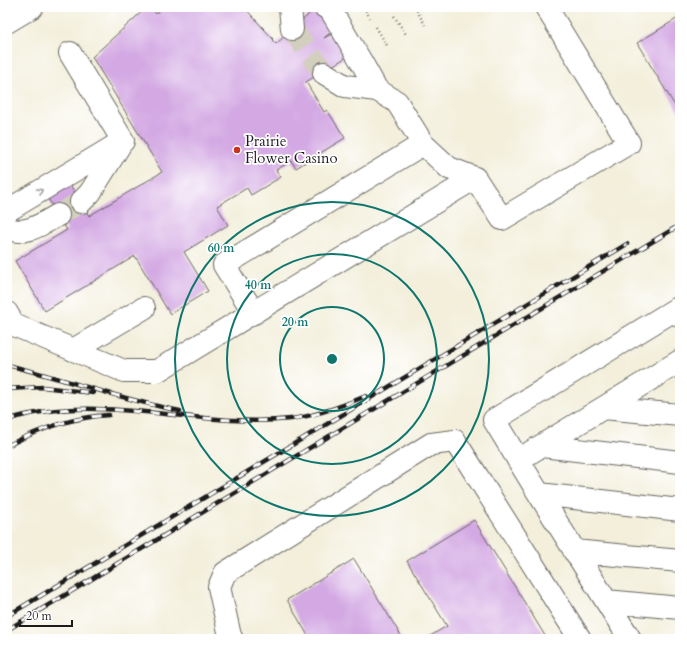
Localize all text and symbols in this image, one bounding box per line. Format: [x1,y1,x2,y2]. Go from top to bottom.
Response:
place label: Prairie Flower Casino [245,131,338,168]
marker: Prairie Flower Casino [232,145,242,155]
one-way arrow [36,188,43,196]
text: 60 m [208,240,235,256]
text: 40 m [245,277,272,293]
text: 20 m [282,314,309,330]
centre of rings [325,352,339,366]
scale bar [20,602,72,628]
text: 20 m [26,608,53,624]

